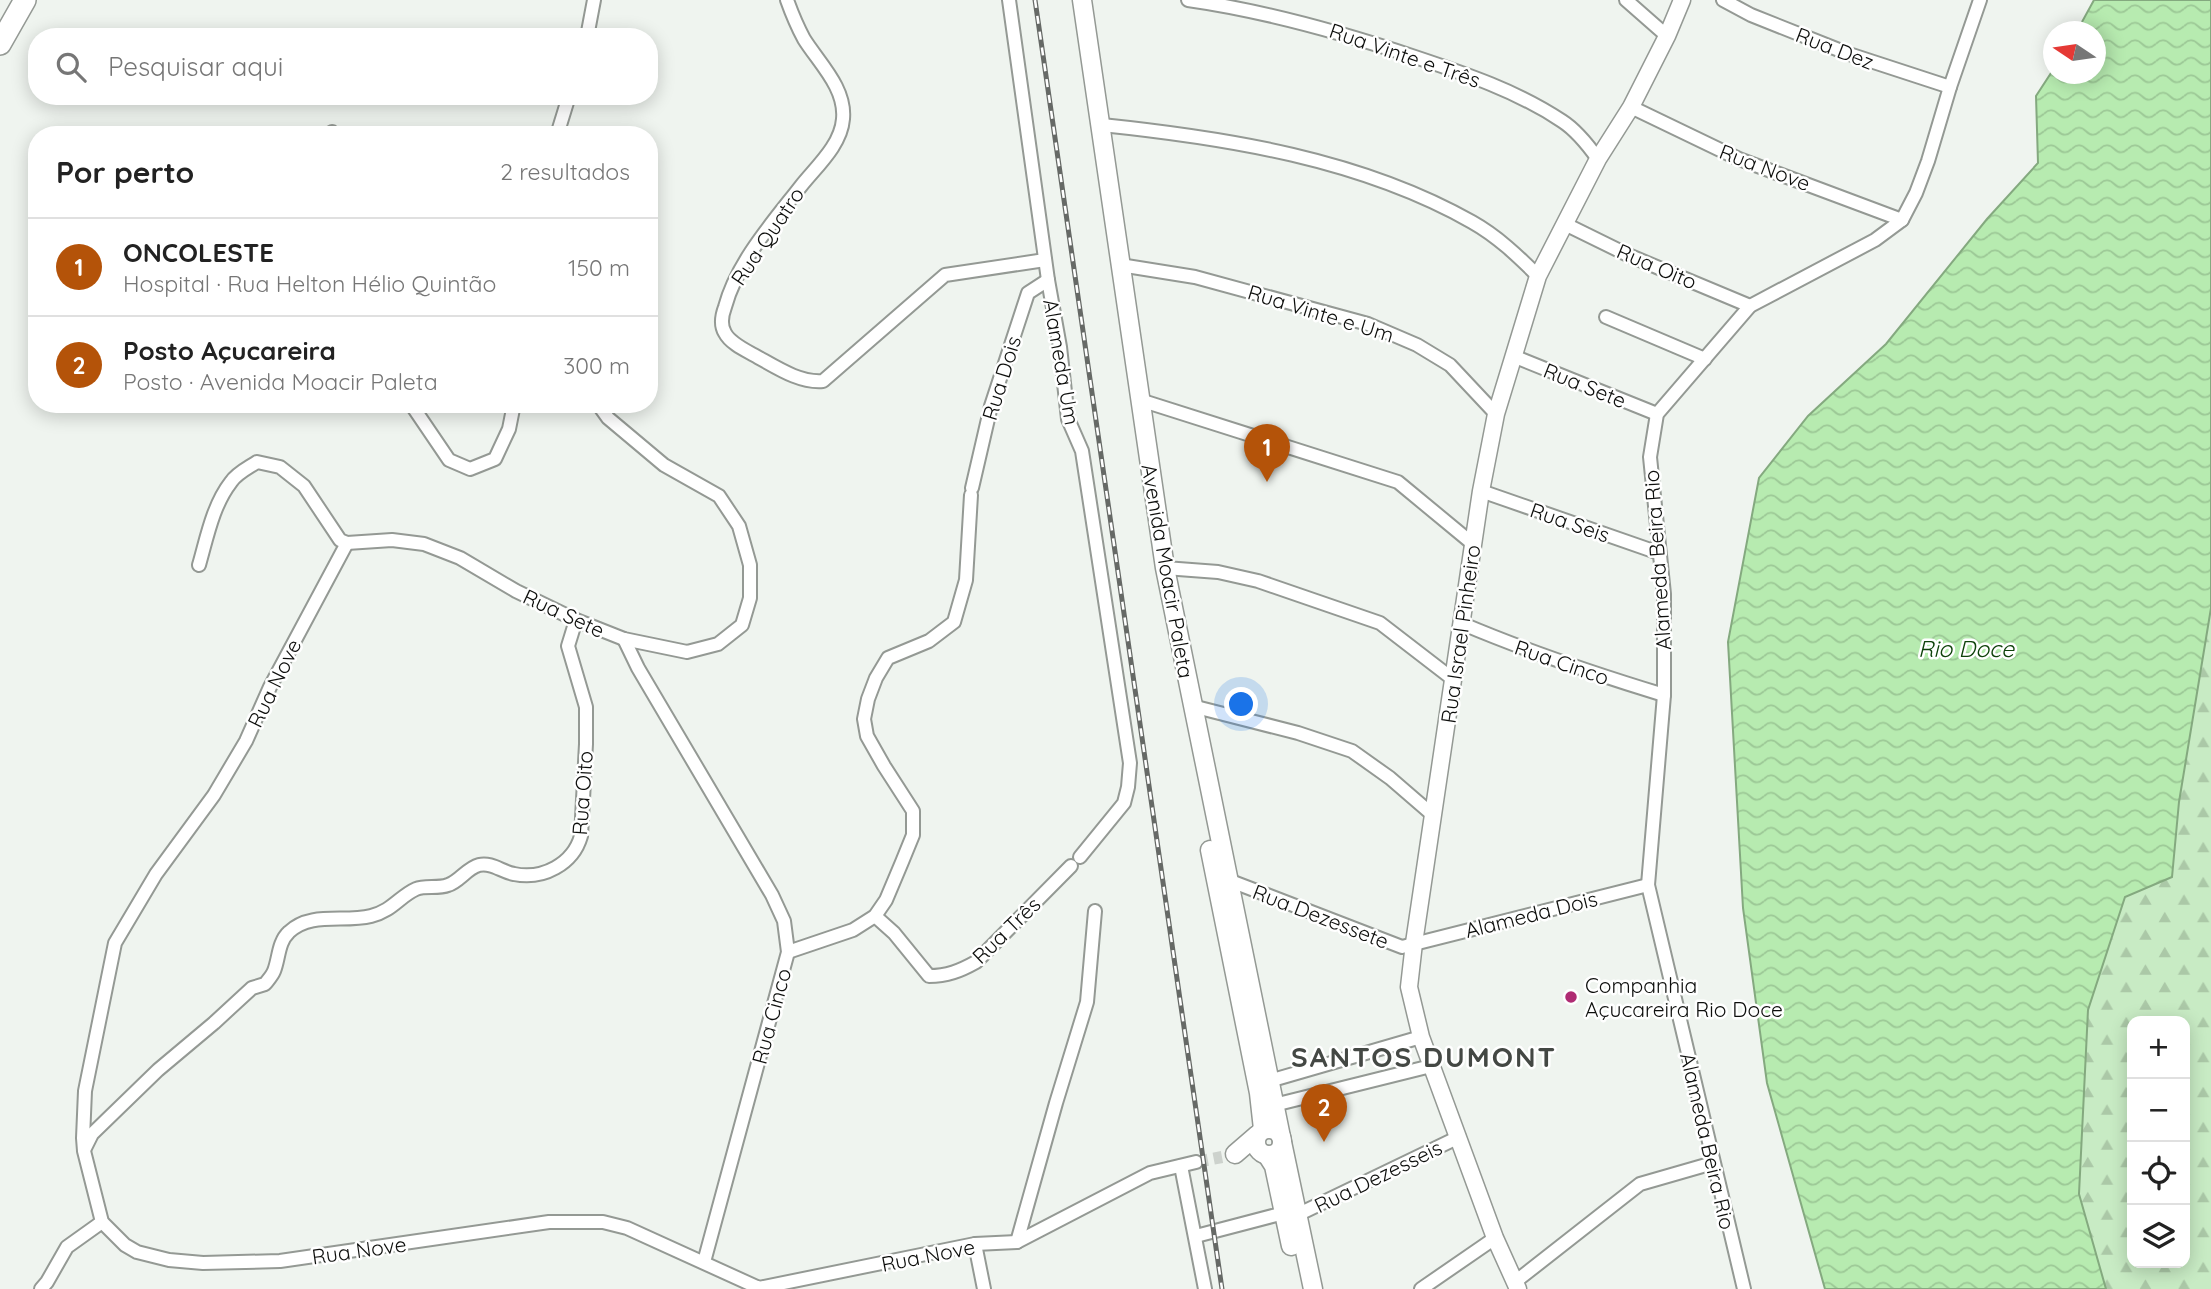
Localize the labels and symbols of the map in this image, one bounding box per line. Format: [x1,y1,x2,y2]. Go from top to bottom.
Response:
street label: Rua Vinte e Três [1326,17,1484,93]
street label: Rua Dez [1792,21,1878,75]
north arrow [2043,21,2106,84]
street label: Rua Nove [1716,138,1814,196]
street label: Rua Quatro [725,182,809,290]
street label: Rua Oito [1613,238,1701,294]
street label: Rua Vinte e Um [1245,278,1397,348]
street label: Alameda Um [1038,297,1086,427]
street label: Rua Dois [976,333,1026,423]
street label: Rua Sete [1540,357,1630,413]
pin: 1 [1244,424,1290,482]
street label: Avenida Moacir Paleta [1136,462,1200,680]
street label: Alameda Beira Rio [1638,469,1676,651]
street label: Rua Seis [1527,496,1613,548]
street label: Rua Israel Pinheiro [1435,543,1485,725]
street label: Rua Sete [519,583,609,643]
street label: Rua Cinco [1511,634,1613,690]
water label: Rio Doce [1918,634,2015,663]
street label: Rua Nove [241,635,307,731]
your location [1224,687,1258,721]
street label: Rua Oito [566,750,598,836]
street label: Rua Dezessete [1249,878,1393,954]
street label: Alameda Dois [1462,885,1600,943]
street label: Rua Três [966,891,1046,969]
street label: Rua Cinco [746,965,796,1067]
place label: Companhia Açucareira Rio Doce [1585,972,1783,1022]
marker: Companhia Açucareira Rio Doce [1563,989,1579,1005]
district label: SANTOS DUMONT [1291,1039,1557,1074]
street label: Alameda Beira Rio [1675,1050,1741,1232]
pin: 2 [1301,1084,1347,1142]
street label: Rua Dezesseis [1310,1134,1446,1218]
street label: Rua Nove [310,1231,408,1269]
street label: Rua Nove [879,1233,977,1277]

